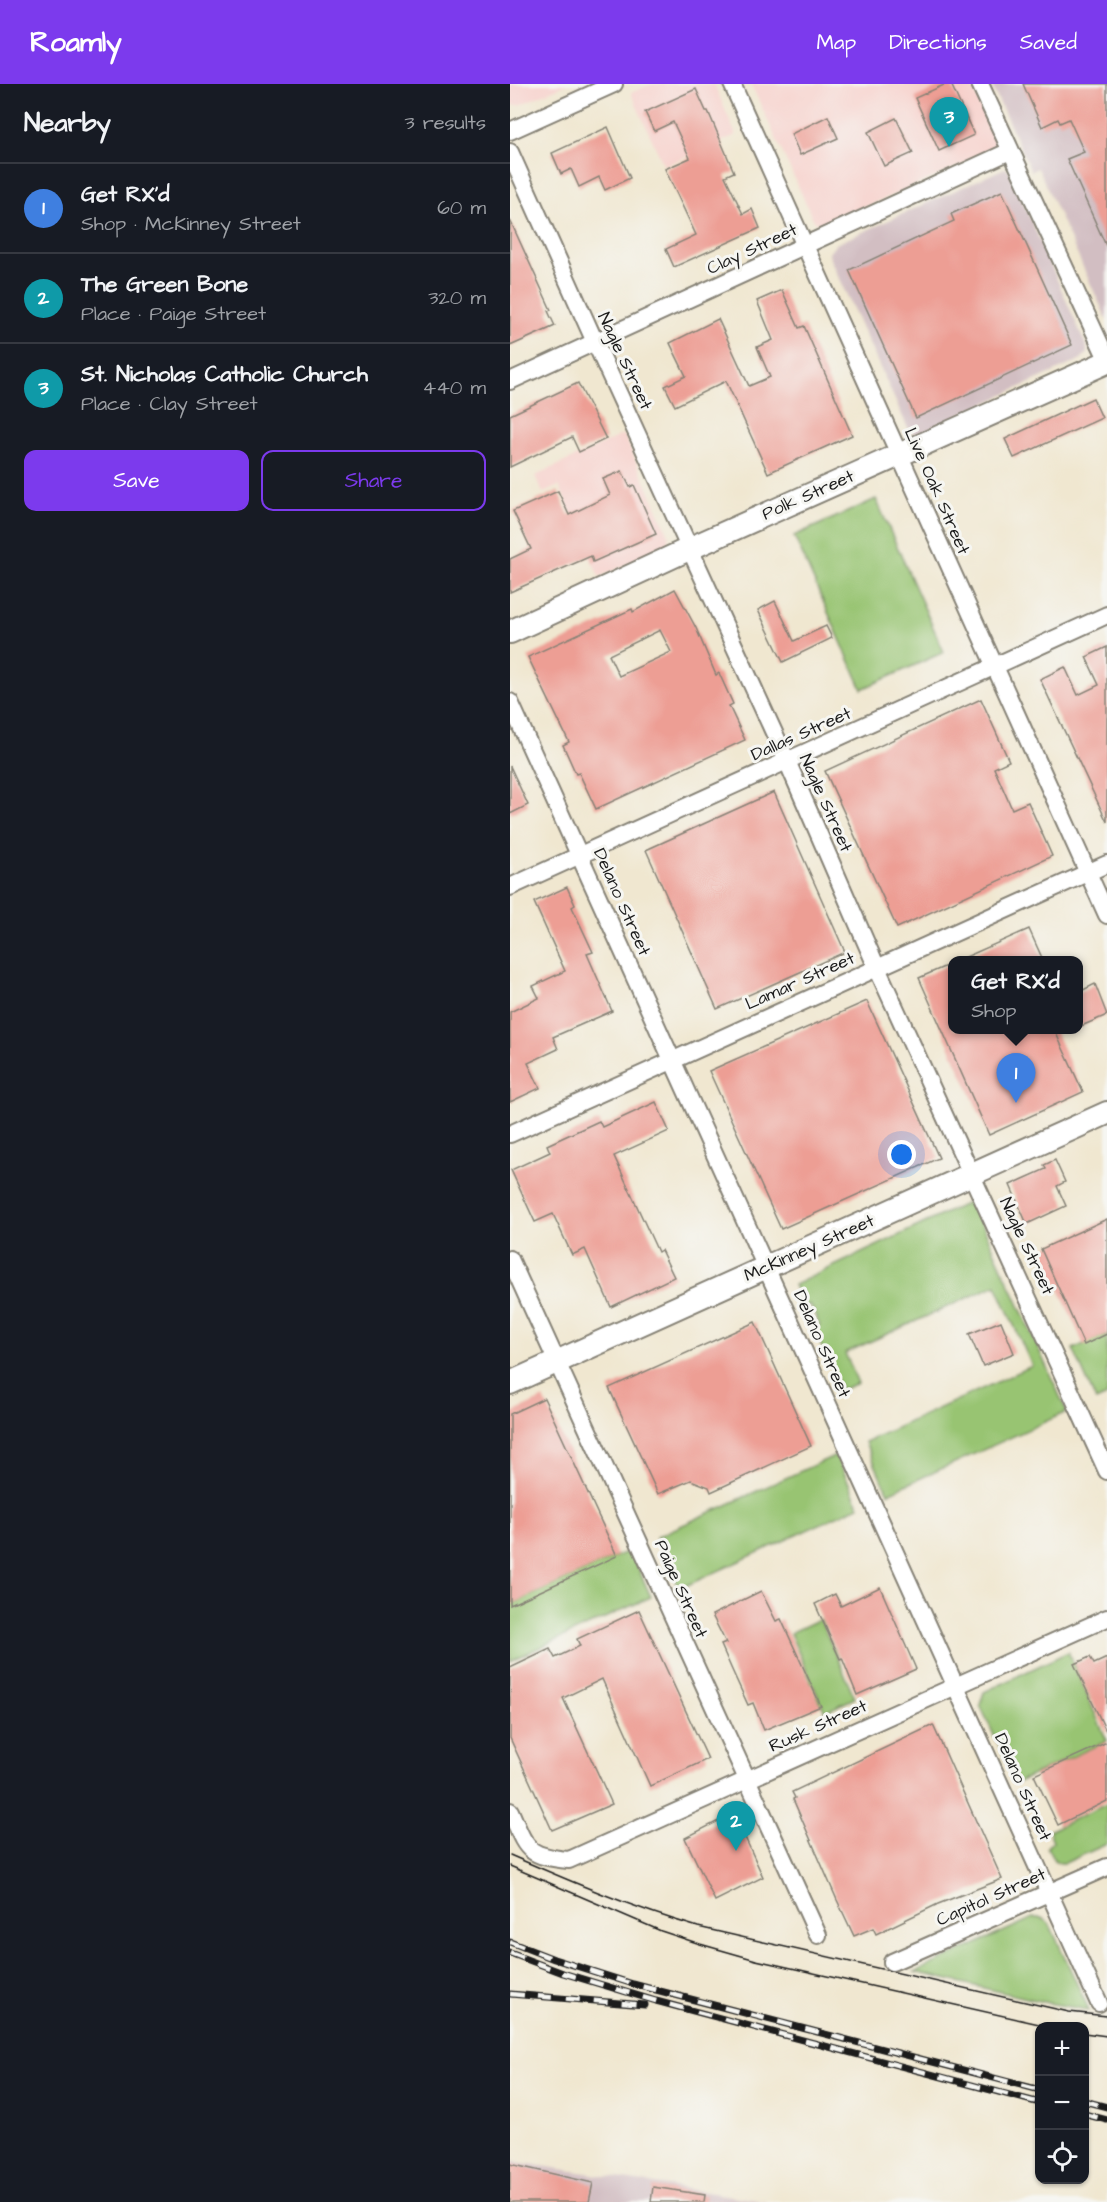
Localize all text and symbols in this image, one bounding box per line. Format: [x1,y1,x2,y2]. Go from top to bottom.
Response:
text: Roamly [30,23,122,62]
text: Map [816,28,856,57]
text: Directions [889,28,987,57]
text: Saved [1020,28,1077,57]
pin: 3 [930,98,968,147]
text: Nearby [24,105,111,141]
text: 3 results [404,109,486,137]
text: Get RX'd [81,179,170,210]
text: 1 [42,194,45,222]
text: 60 m [437,194,486,222]
text: Shop · McKinney Street [81,210,301,238]
street label: Clay Street [703,217,802,282]
text: The Green Bone [81,269,248,300]
text: 2 [38,284,49,312]
text: 320 m [428,284,486,312]
text: Place · Paige Street [81,300,266,328]
street label: Nagle Street [591,308,659,415]
text: St. Nicholas Catholic Church [81,359,368,390]
text: 3 [38,374,49,402]
text: 440 m [423,374,486,402]
text: Place · Clay Street [81,390,258,418]
street label: Live Oak Street [898,424,976,559]
button: Save [24,450,249,511]
button: Share [261,450,486,511]
street label: Polk Street [758,463,859,526]
street label: Dallas Street [747,700,856,767]
street label: Nagle Street [792,750,859,857]
street label: Delano Street [587,844,657,960]
street label: Lamar Street [741,945,859,1016]
popup [948,956,1083,1034]
text: Get RX'd [971,966,1060,997]
text: Shop [971,997,1016,1025]
pin: 1 [996,1054,1036,1103]
your location [887,1140,916,1169]
street label: Nagle Street [993,1193,1061,1300]
street label: McKinney Street [740,1208,879,1289]
street label: Delano Street [787,1286,857,1402]
street label: Paige Street [647,1536,714,1643]
street label: Rusk Street [765,1693,872,1759]
street label: Delano Street [988,1729,1058,1845]
pin: 2 [716,1802,756,1851]
street label: Capitol Street [932,1861,1050,1932]
map controls [1035,2022,1089,2184]
button: + [1035,2022,1089,2076]
button: − [1035,2076,1089,2130]
button: locate [1035,2130,1089,2184]

